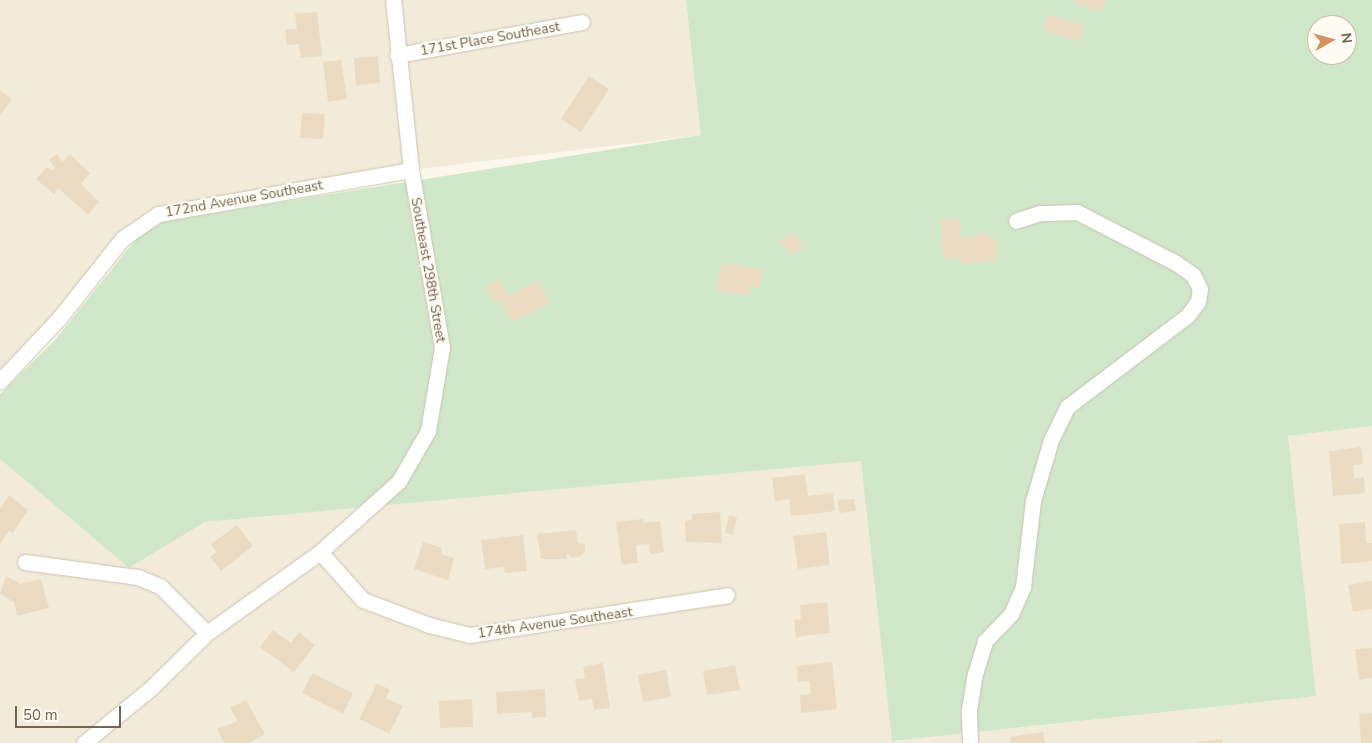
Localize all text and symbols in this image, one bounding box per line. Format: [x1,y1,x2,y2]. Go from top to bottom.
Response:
north arrow [1307,15,1357,65]
street label: 171st Place Southeast [419,18,561,60]
text: N [1336,32,1356,45]
street label: 172nd Avenue Southeast [164,177,324,221]
street label: Southeast 298th Street [407,196,449,344]
street label: 174th Avenue Southeast [476,604,634,642]
scale bar [18,696,124,728]
text: 50 m [23,705,58,725]

